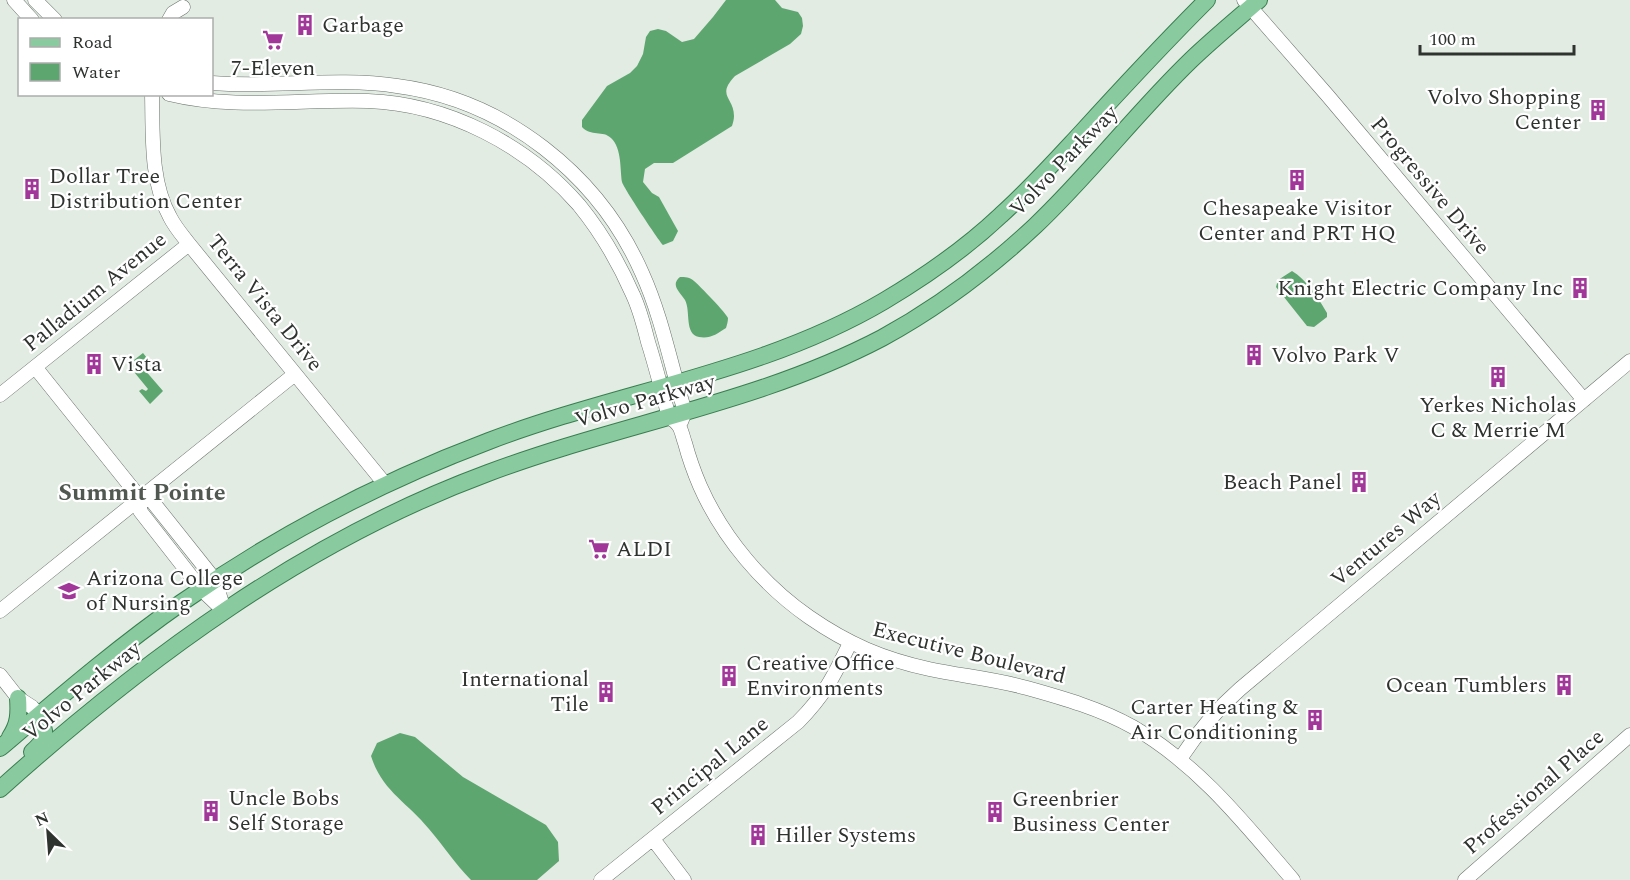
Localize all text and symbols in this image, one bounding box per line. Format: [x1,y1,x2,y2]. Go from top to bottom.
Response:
place label: Garbage [322,9,404,42]
building icon: Garbage [293,13,317,37]
legend [18,18,213,96]
scale bar [1420,18,1574,56]
text: 100 m [1429,26,1476,53]
supermarket icon: 7-Eleven [261,28,285,52]
text: Road [72,29,113,56]
place label: 7-Eleven [231,52,315,85]
text: Water [72,59,120,86]
place label: Volvo Shopping Center [1427,81,1581,139]
street label: Volvo Parkway [1002,96,1127,224]
building icon: Volvo Shopping Center [1586,98,1610,122]
street label: Progressive Drive [1362,110,1498,262]
place label: Dollar Tree Distribution Center [49,160,242,218]
building icon: Chesapeake Visitor Center and PRT HQ [1285,168,1309,192]
building icon: Dollar Tree Distribution Center [20,177,44,201]
place label: Chesapeake Visitor Center and PRT HQ [1198,192,1396,250]
street label: Palladium Avenue [16,224,174,360]
street label: Terra Vista Drive [199,227,331,379]
place label: Knight Electric Company Inc [1277,272,1563,305]
building icon: Knight Electric Company Inc [1568,276,1592,300]
place label: Volvo Park V [1271,339,1400,372]
building icon: Volvo Park V [1242,343,1266,367]
place label: Vista [111,348,162,381]
building icon: Vista [82,352,106,376]
street label: Volvo Parkway [571,365,720,437]
building icon: Yerkes Nicholas C & Merrie M [1486,365,1510,389]
place label: Yerkes Nicholas C & Merrie M [1419,389,1577,447]
place label: Beach Panel [1223,466,1342,499]
building icon: Beach Panel [1347,470,1371,494]
district label: Summit Pointe [58,475,226,511]
street label: Ventures Way [1323,482,1450,595]
place label: ALDI [616,533,672,566]
supermarket icon: ALDI [587,537,611,561]
place label: Arizona College of Nursing [86,562,243,620]
school or university icon: Arizona College of Nursing [57,579,81,603]
street label: Executive Boulevard [869,613,1069,693]
street label: Volvo Parkway [15,632,150,749]
place label: Creative Office Environments [746,647,895,705]
place label: International Tile [461,663,589,721]
building icon: Creative Office Environments [717,664,741,688]
place label: Ocean Tumblers [1386,669,1547,702]
building icon: Ocean Tumblers [1552,673,1576,697]
building icon: International Tile [594,680,618,704]
place label: Carter Heating & Air Conditioning [1130,691,1299,749]
street label: Principal Lane [644,708,776,824]
building icon: Carter Heating & Air Conditioning [1303,708,1327,732]
street label: Professional Place [1456,721,1612,863]
place label: Uncle Bobs Self Storage [228,782,344,840]
place label: Greenbrier Business Center [1012,783,1170,841]
building icon: Uncle Bobs Self Storage [199,799,223,823]
building icon: Greenbrier Business Center [983,800,1007,824]
north arrow [18,802,78,862]
text: N [31,806,53,833]
place label: Hiller Systems [775,819,916,852]
building icon: Hiller Systems [746,823,770,847]

